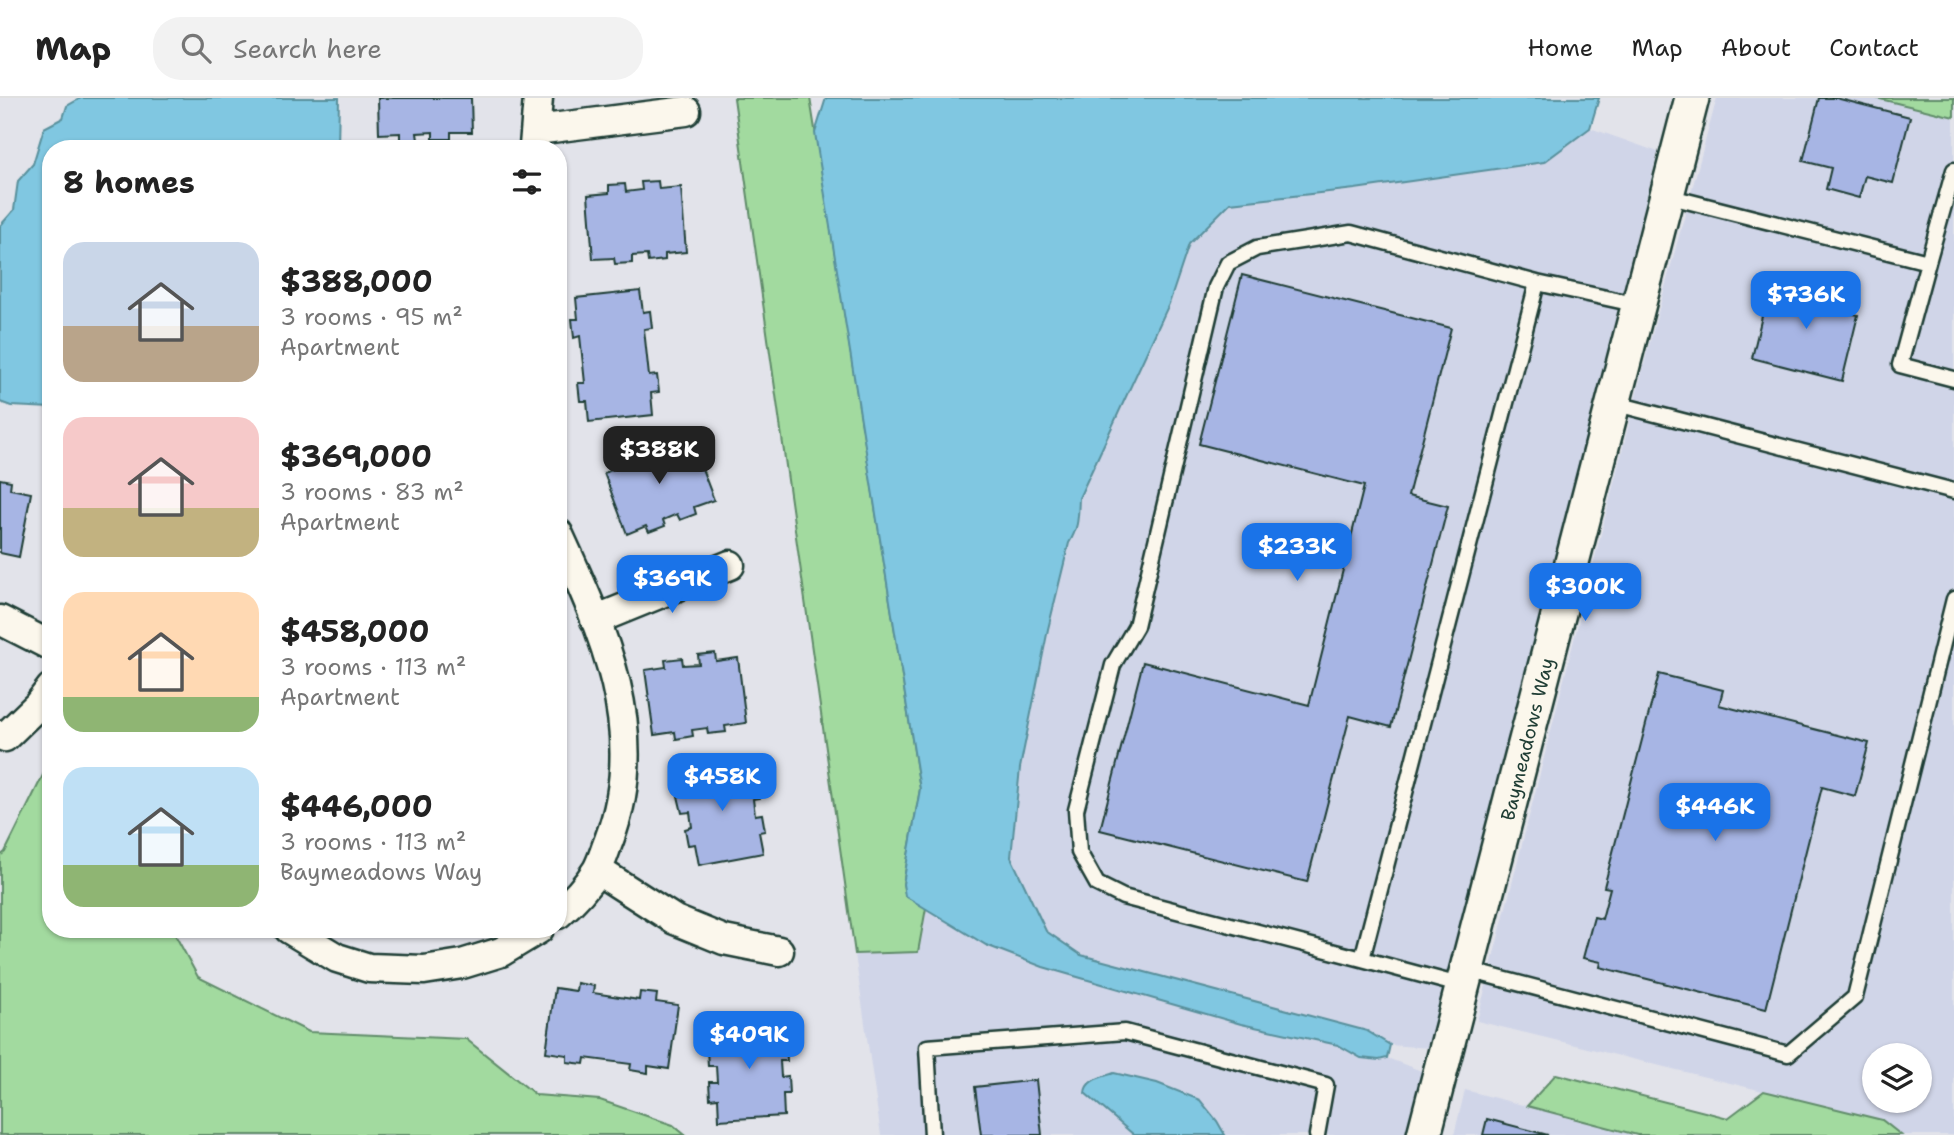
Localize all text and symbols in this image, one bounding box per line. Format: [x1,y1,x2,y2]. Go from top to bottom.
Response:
search box [153,17,643,80]
text: Map [35,26,111,71]
icon: search [177,29,215,67]
text: Search here [233,31,382,66]
text: Home [1527,32,1593,64]
text: Map [1631,32,1683,64]
text: About [1721,32,1791,64]
text: Contact [1829,32,1919,64]
text: 8 homes [63,162,195,203]
icon: filters [508,163,546,201]
text: $388,000 [280,261,433,302]
icon: home [119,270,203,354]
pin: $736K [1757,272,1855,331]
text: $736K [1767,279,1845,309]
text: 3 rooms · 95 m² [280,302,463,332]
text: Apartment [280,332,400,362]
pin: $388K [610,426,708,486]
text: $388K [619,434,699,464]
text: $369,000 [280,436,432,477]
icon: home [119,445,203,529]
text: 3 rooms · 83 m² [280,477,464,507]
text: Apartment [280,507,400,537]
pin: $233K [1248,524,1346,583]
text: $233K [1258,531,1336,561]
pin: $369K [623,556,721,615]
text: $369K [633,563,711,593]
pin: $300K [1536,564,1634,623]
text: $300K [1545,571,1625,601]
text: $458,000 [280,611,429,652]
icon: home [119,620,203,704]
text: 3 rooms · 113 m² [280,652,466,682]
street label: Baymeadows Way [1495,655,1560,823]
text: Apartment [280,682,400,712]
pin: $458K [673,754,771,813]
text: $458K [683,761,761,791]
pin: $446K [1666,784,1764,843]
text: $446,000 [280,786,433,827]
text: $446K [1675,791,1755,821]
icon: home [119,795,203,879]
text: 3 rooms · 113 m² [280,827,466,857]
text: Baymeadows Way [280,857,482,887]
pin: $409K [700,1012,798,1071]
text: $409K [709,1019,789,1049]
map controls [1862,1043,1932,1113]
button: layers [1862,1043,1932,1113]

